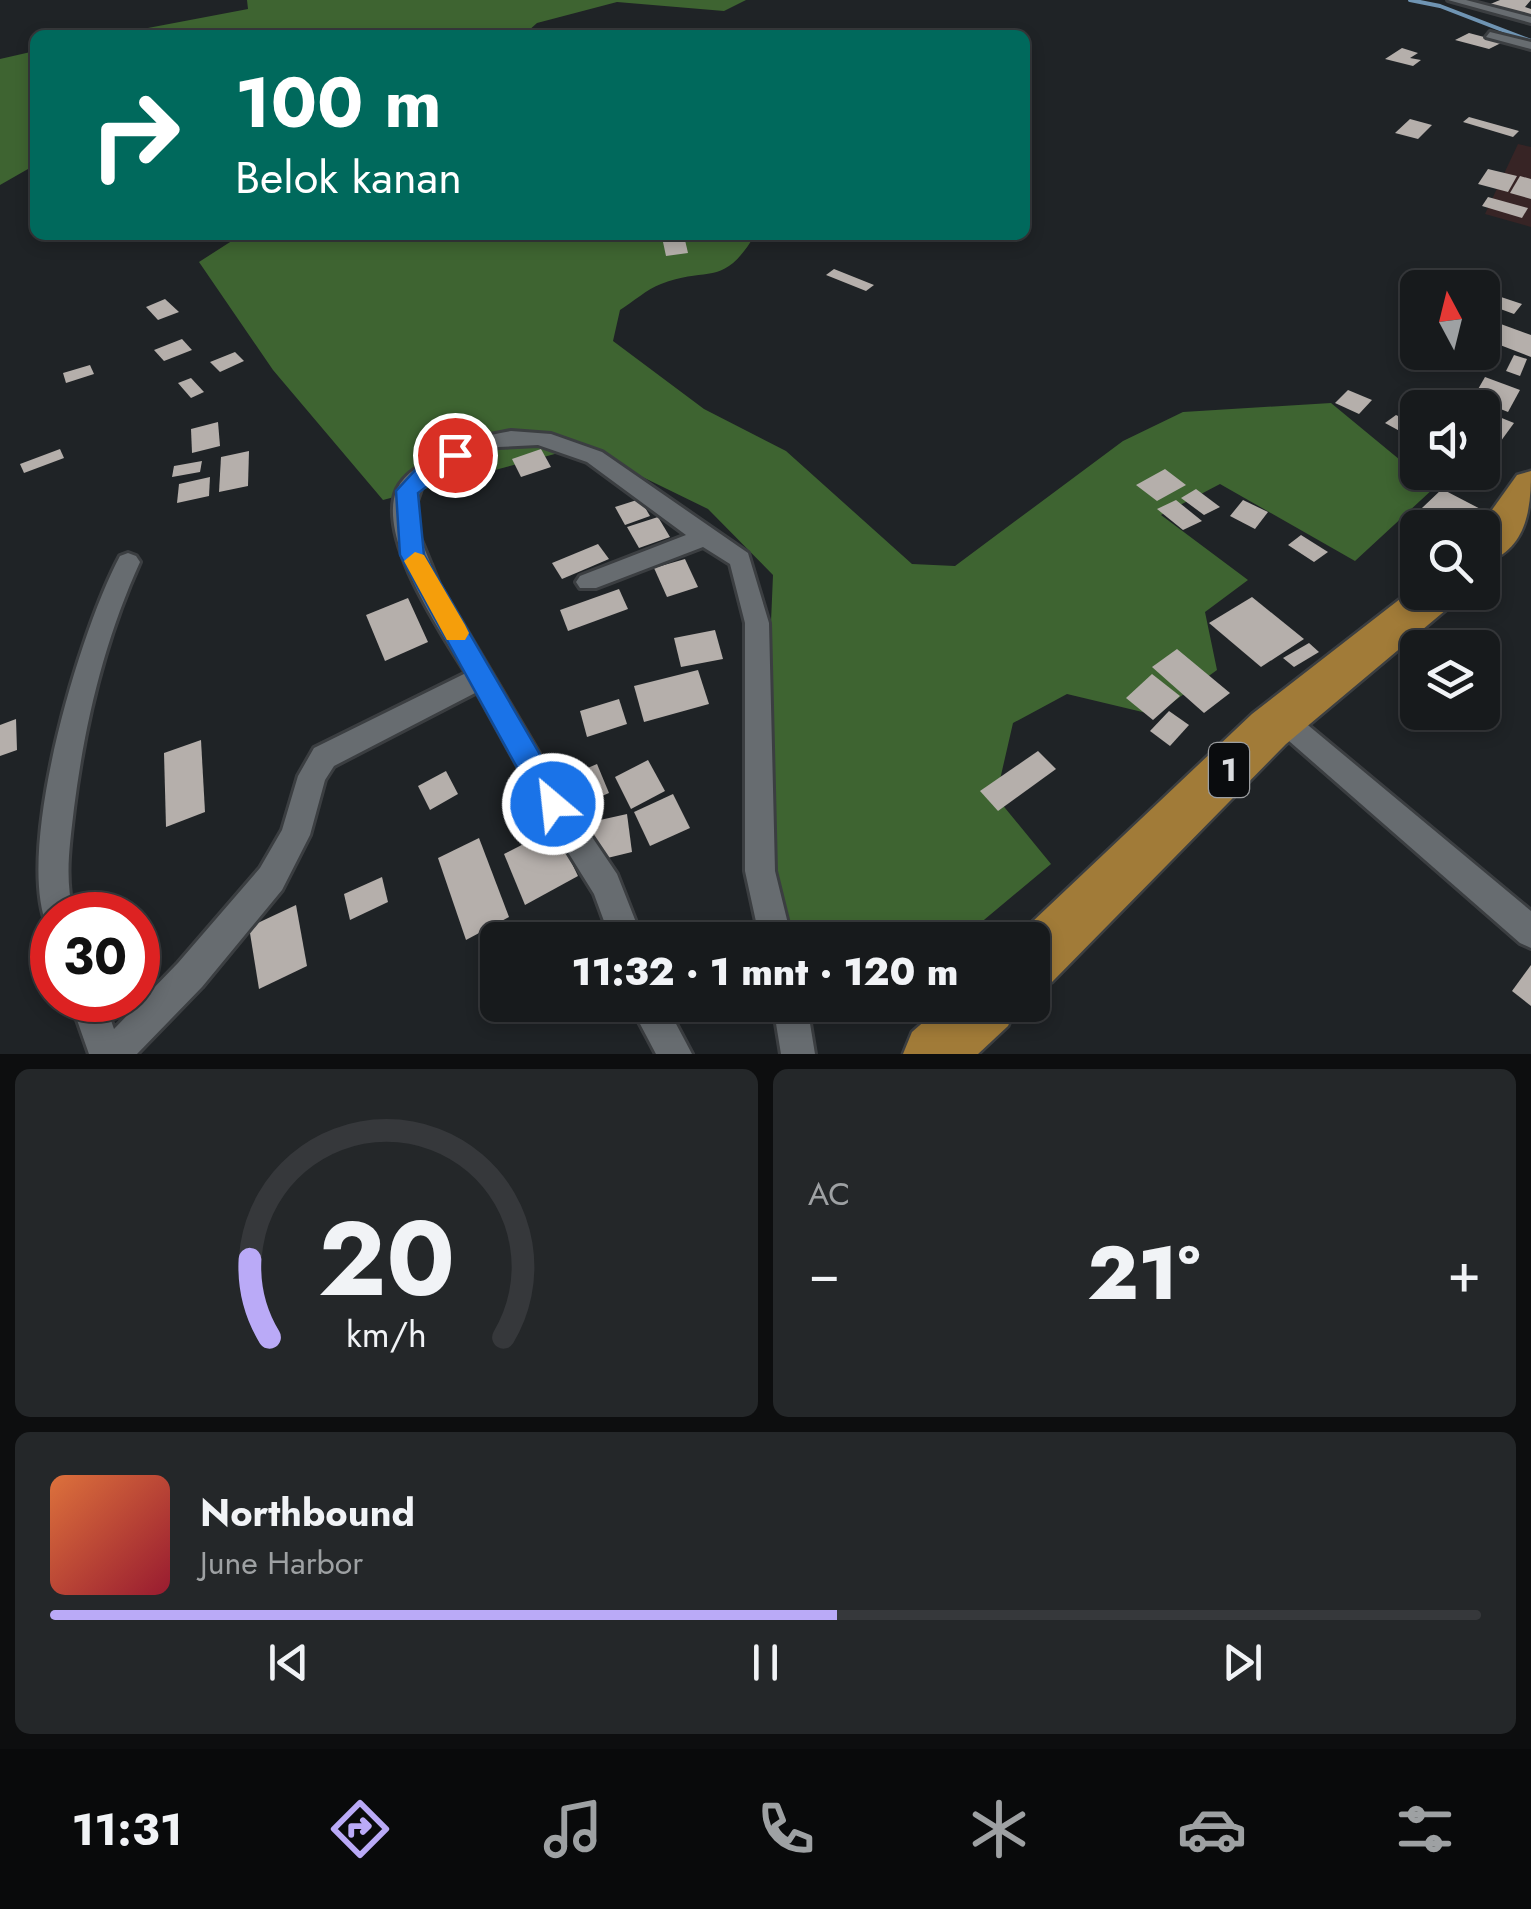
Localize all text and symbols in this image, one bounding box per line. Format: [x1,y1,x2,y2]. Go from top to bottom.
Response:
text: 100 m [235,52,442,153]
icon: right [70,70,200,200]
text: Belok kanan [235,145,462,210]
north arrow [1400,270,1500,370]
map controls [1400,270,1500,730]
button: sound [1400,390,1500,490]
pin [413,413,498,498]
icon: arrive [428,428,483,483]
button: search [1400,510,1500,610]
button: layers [1400,630,1500,730]
road number: 1 [1209,743,1249,797]
position arrow [501,752,605,856]
speed limit sign: 30 [30,892,160,1022]
text: 11:32 · 1 mnt · 120 m [572,944,958,999]
text: AC [808,1171,850,1217]
text: 20 [318,1184,455,1334]
text: 21° [1087,1219,1200,1327]
text: − [808,1233,840,1313]
text: + [1447,1233,1481,1313]
text: km/h [346,1309,427,1360]
text: Northbound [200,1485,415,1540]
text: June Harbor [200,1540,363,1586]
icon: previous [261,1635,316,1690]
icon: pause [738,1635,793,1690]
icon: next [1215,1635,1270,1690]
icon: directions [325,1794,395,1864]
icon: music [538,1794,608,1864]
icon: phone [751,1794,821,1864]
icon: climate [964,1794,1034,1864]
icon: car [1177,1794,1247,1864]
icon: filters [1390,1794,1460,1864]
text: 11:31 [71,1797,183,1862]

